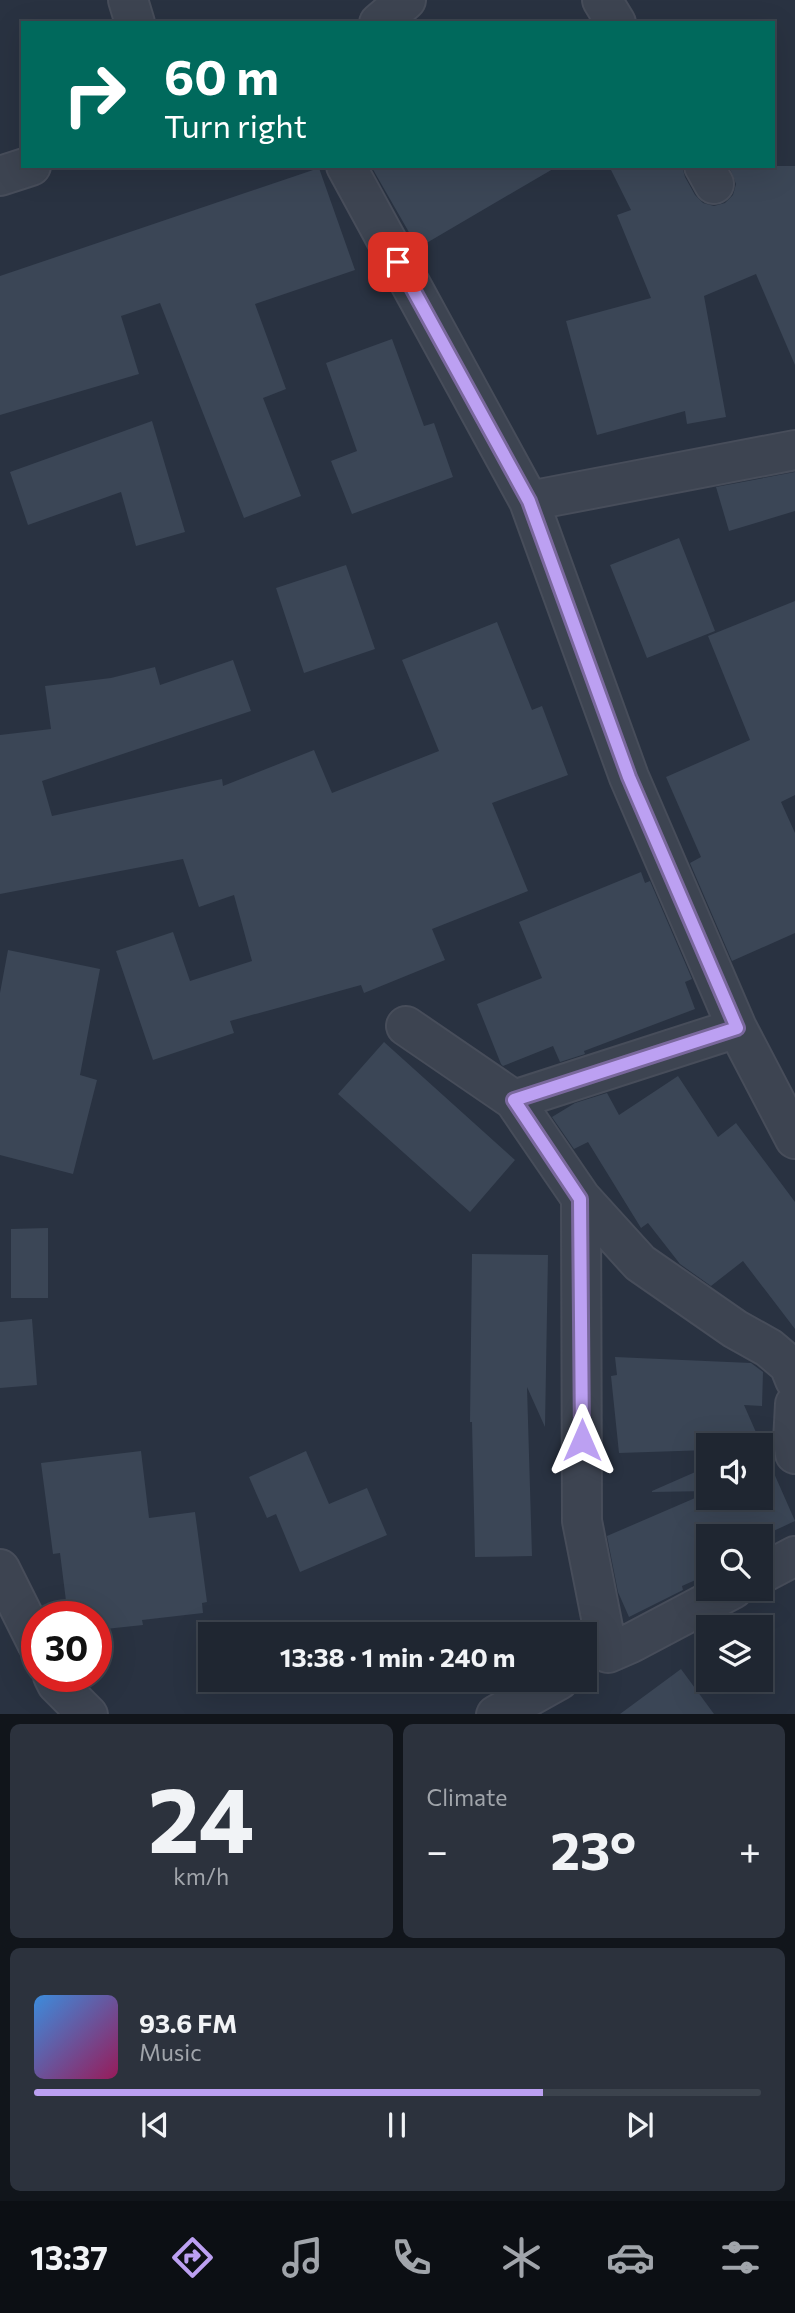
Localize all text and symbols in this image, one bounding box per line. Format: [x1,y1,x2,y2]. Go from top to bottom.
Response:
text: 60 m [164,45,279,105]
icon: right [49,49,140,140]
text: Turn right [164,105,307,145]
pin [368,232,428,292]
icon: arrive [379,243,417,281]
position arrow [545,1403,619,1477]
map controls [696,1433,773,1692]
button: sound [696,1433,773,1510]
button: search [696,1524,773,1601]
speed limit sign: 30 [21,1601,112,1692]
button: layers [696,1615,773,1692]
text: 13:38 · 1 min · 240 m [280,1641,515,1672]
text: 24 [148,1760,254,1872]
text: Climate [427,1783,508,1811]
text: 23° [550,1817,636,1881]
text: − [427,1826,448,1873]
text: + [739,1826,761,1873]
text: km/h [173,1862,229,1890]
text: 93.6 FM [139,2007,237,2038]
text: Music [139,2038,202,2066]
icon: previous [136,2106,174,2144]
icon: pause [378,2106,416,2144]
icon: next [621,2106,659,2144]
icon: directions [168,2233,217,2282]
icon: music [278,2233,327,2282]
icon: phone [387,2233,436,2282]
icon: climate [497,2233,546,2282]
icon: car [606,2233,655,2282]
icon: filters [716,2233,765,2282]
text: 13:37 [30,2237,108,2277]

